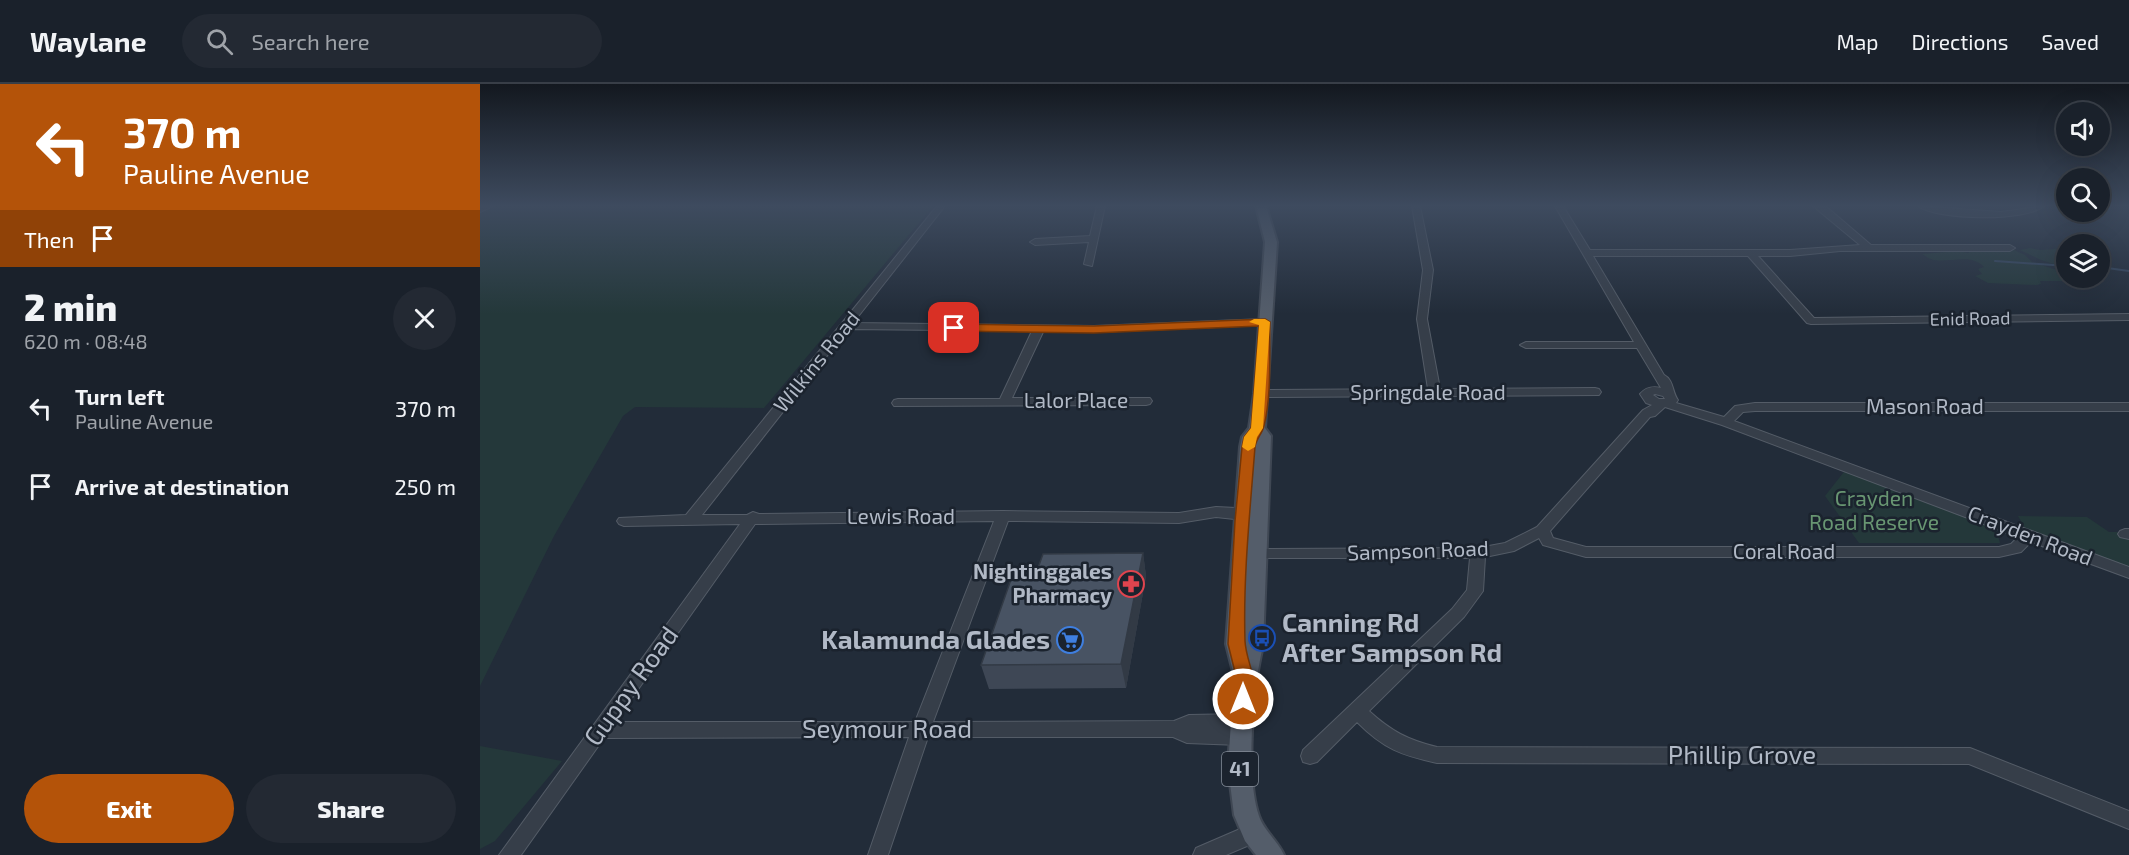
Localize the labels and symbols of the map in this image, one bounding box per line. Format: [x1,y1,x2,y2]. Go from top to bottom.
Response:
pin [928,302,979,353]
street label: Wilkins Road [767,305,864,417]
street label: Enid Road [1929,306,2011,330]
street label: Springdale Road [1350,379,1506,404]
street label: Lalor Place [1024,387,1128,412]
street label: Mason Road [1866,393,1984,418]
park label: Crayden Road Reserve [1809,485,1939,534]
street label: Crayden Road [1965,499,2096,570]
street label: Lewis Road [847,503,955,528]
street label: Sampson Road [1347,535,1489,564]
street label: Coral Road [1733,538,1835,563]
place label: Nightinggales Pharmacy [973,558,1112,608]
pharmacy icon: Nightinggales Pharmacy [1116,569,1146,599]
place label: Canning Rd After Sampson Rd [1282,606,1502,667]
street label: Guppy Road [576,619,683,751]
place label: Kalamunda Glades [821,623,1050,654]
bus stop icon: Canning Rd After Sampson Rd [1247,623,1277,653]
supermarket icon: Kalamunda Glades [1055,625,1085,655]
position arrow [1211,667,1275,731]
street label: Seymour Road [802,712,972,743]
street label: Phillip Grove [1668,738,1816,769]
road number: 41 [1222,752,1258,786]

